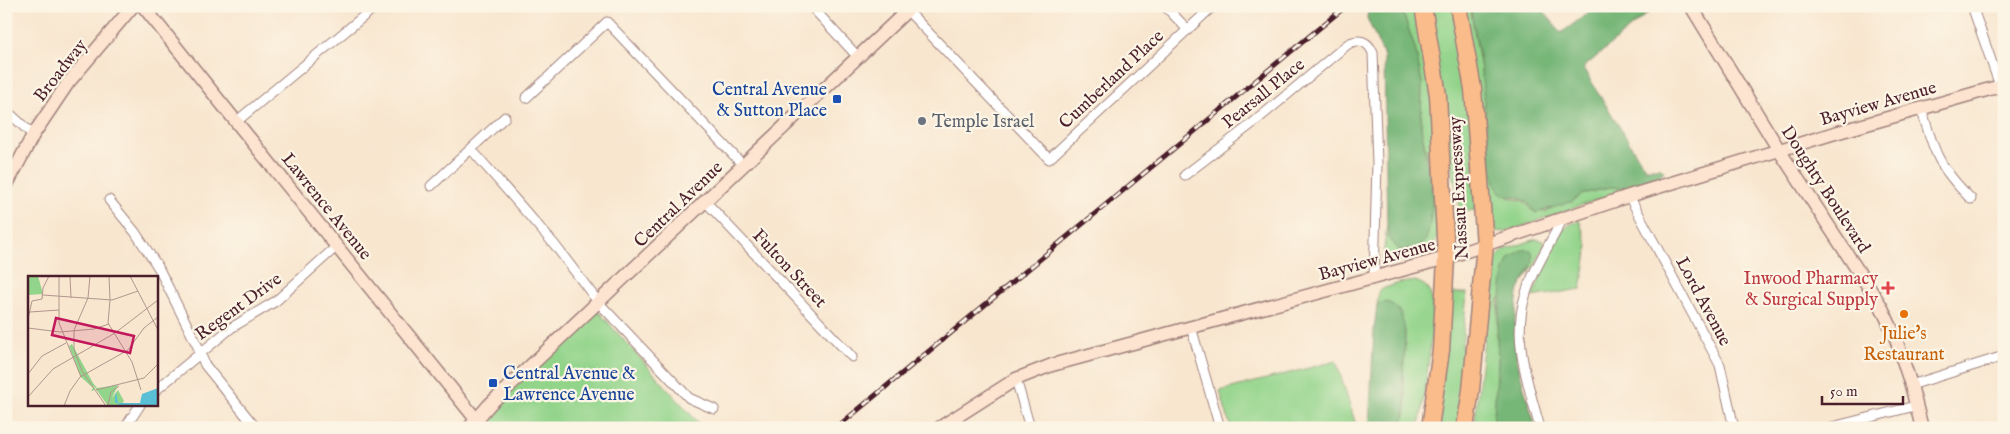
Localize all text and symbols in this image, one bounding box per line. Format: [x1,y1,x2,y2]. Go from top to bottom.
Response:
street label: Cumberland Place [1055,25,1169,135]
street label: Broadway [29,35,93,107]
street label: Pearsall Place [1218,54,1310,135]
street label: Bayview Avenue [1818,77,1939,132]
place label: Central Avenue & Sutton Place [712,79,827,123]
marker: Central Avenue & Sutton Place [831,93,843,105]
place label: Temple Israel [932,111,1034,134]
marker: Temple Israel [916,115,928,127]
street label: Nassau Expressway [1444,116,1475,260]
street label: Doughty Boulevard [1775,122,1875,258]
street label: Lawrence Avenue [276,149,376,265]
street label: Central Avenue [630,157,728,253]
street label: Fulton Street [747,225,831,313]
street label: Bayview Avenue [1316,234,1438,287]
street label: Lord Avenue [1670,253,1736,350]
street label: Regent Drive [191,268,287,346]
place label: Inwood Pharmacy & Surgical Supply [1744,268,1878,312]
inset map [28,276,158,406]
marker: Inwood Pharmacy & Surgical Supply [1882,282,1894,294]
marker: Julie's Restaurant [1898,308,1910,320]
place label: Julie's Restaurant [1863,323,1945,367]
place label: Central Avenue & Lawrence Avenue [503,363,636,407]
scale bar [1822,374,1904,406]
marker: Central Avenue & Lawrence Avenue [487,377,499,389]
text: 50 m [1830,382,1858,401]

